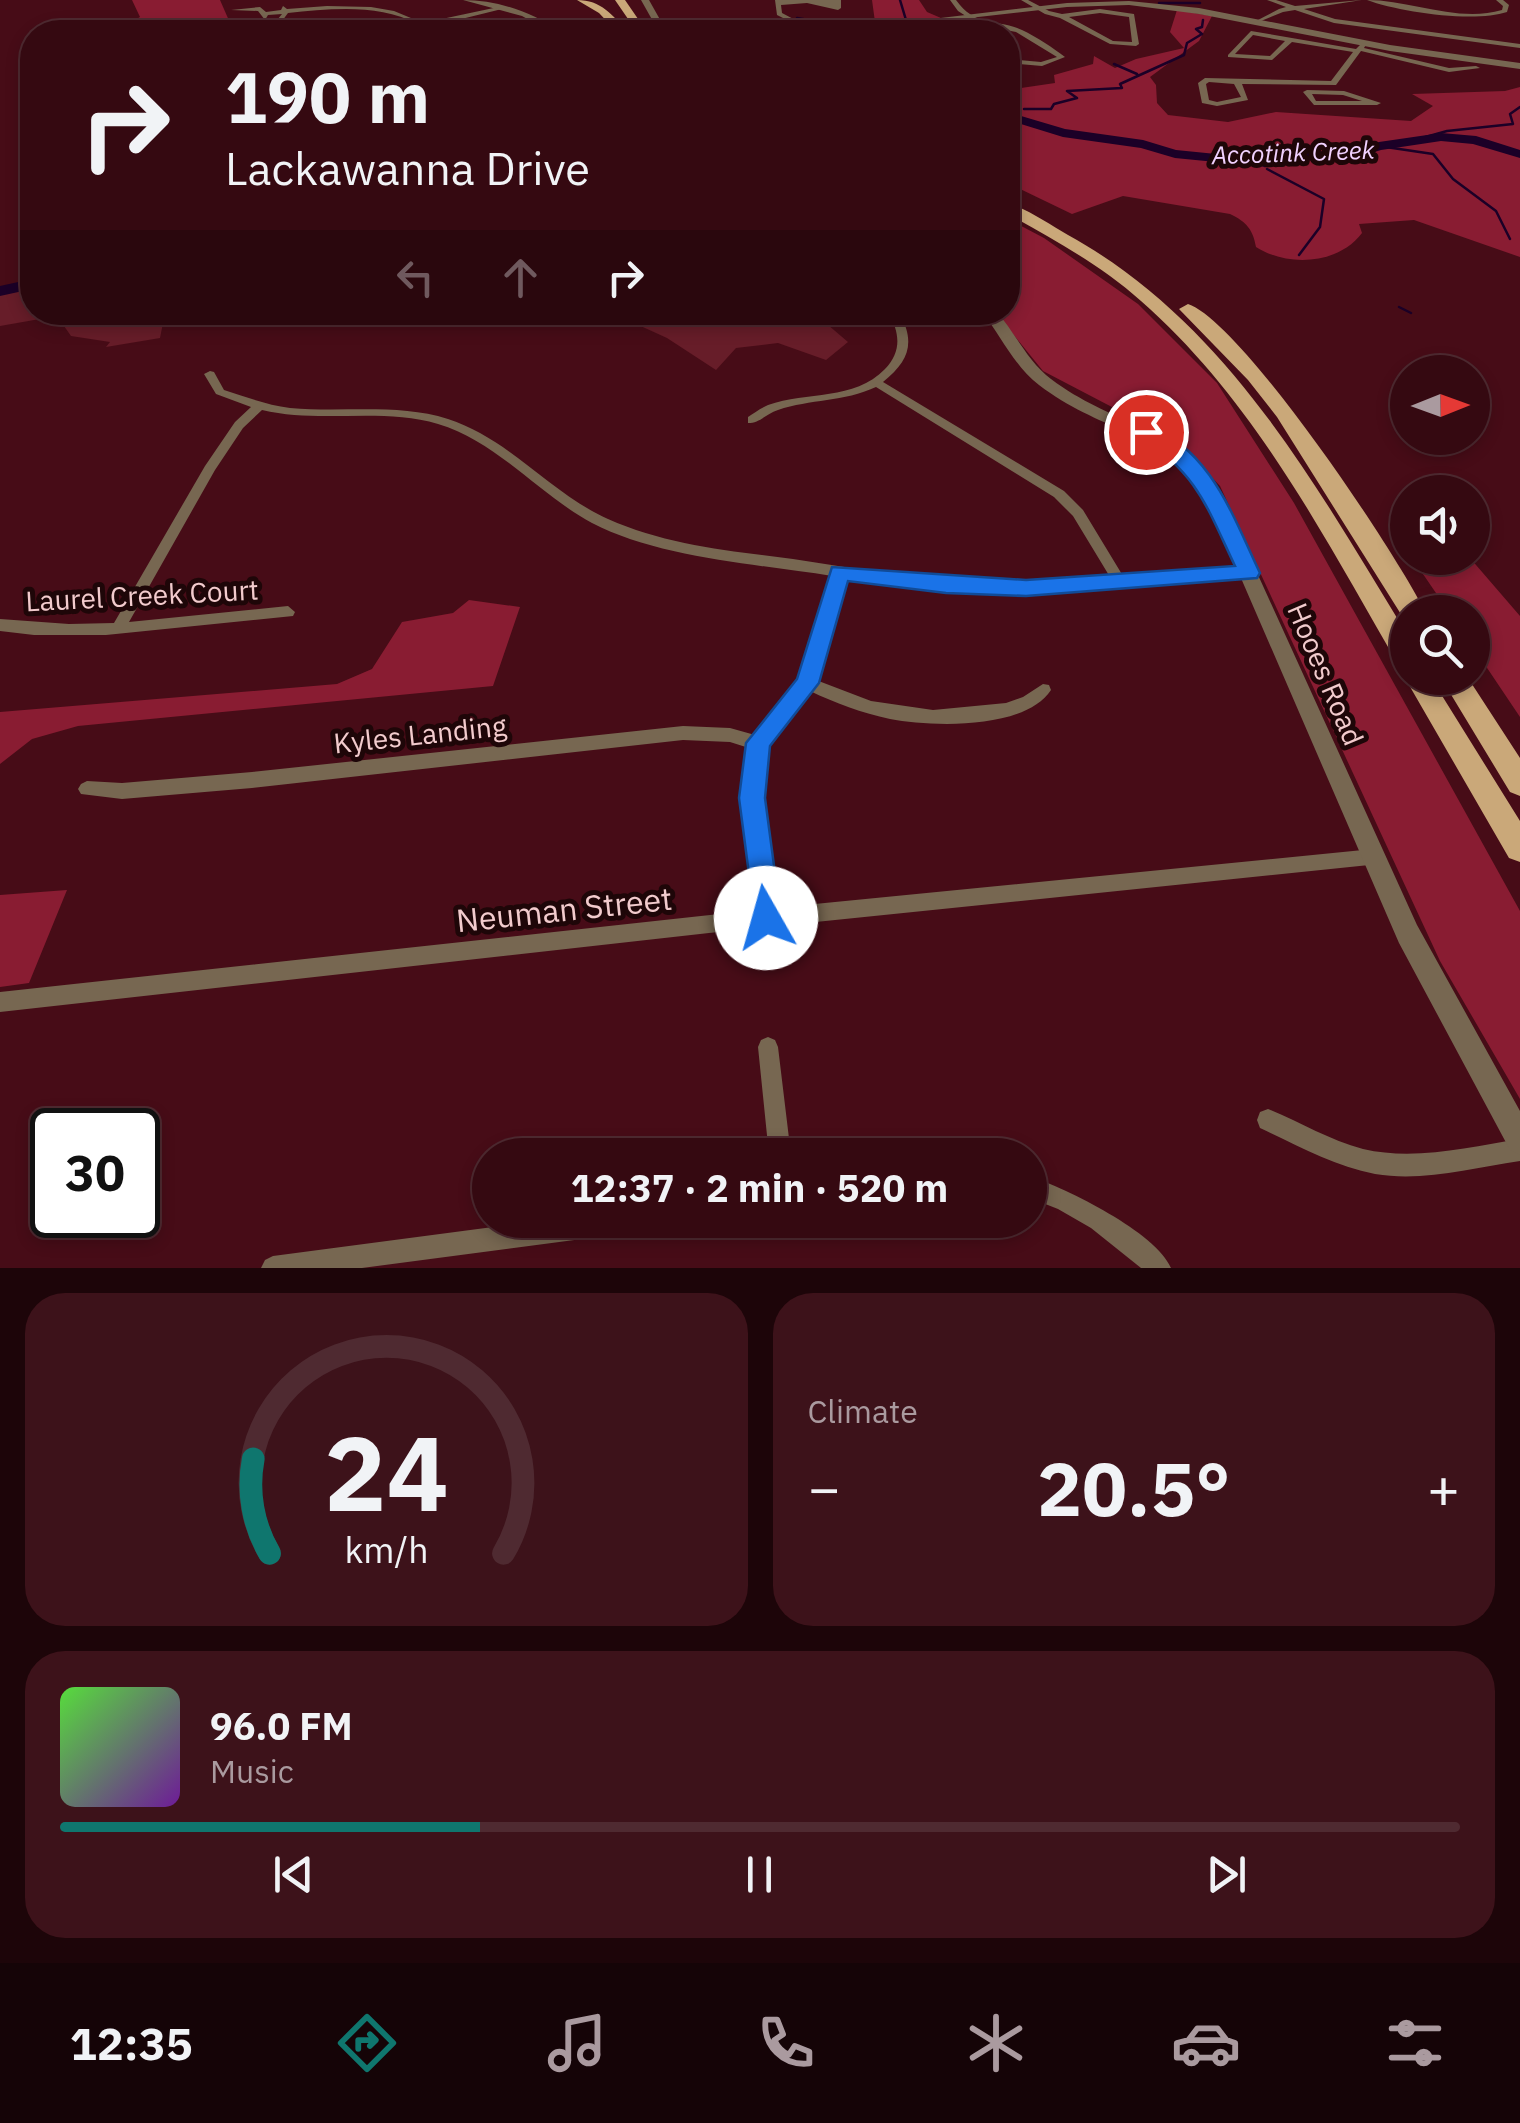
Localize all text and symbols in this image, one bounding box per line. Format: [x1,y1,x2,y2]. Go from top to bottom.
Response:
text: 190 m [225,51,430,142]
icon: right [60,60,190,190]
water label: Accotink Creek [1210,133,1376,171]
text: Lackawanna Drive [225,139,590,197]
icon: left [388,250,443,305]
icon: ahead [493,250,548,305]
icon: right [598,250,653,305]
north arrow [1390,355,1490,455]
map controls [1390,355,1490,695]
pin [1104,390,1189,475]
icon: arrive [1119,405,1174,460]
button: sound [1390,475,1490,575]
street label: Laurel Creek Court [24,570,260,620]
button: search [1390,595,1490,695]
street label: Hooes Road [1279,597,1373,751]
street label: Kyles Landing [332,707,508,761]
position arrow [714,866,818,970]
street label: Neuman Street [454,877,674,941]
speed limit sign: 30 [30,1108,160,1238]
text: 12:37 · 2 min · 520 m [571,1163,948,1212]
text: Climate [808,1390,918,1432]
text: 24 [324,1404,449,1540]
text: 20.5° [1037,1439,1231,1537]
text: − [808,1452,841,1523]
text: + [1427,1452,1460,1523]
text: km/h [344,1526,428,1573]
text: 96.0 FM [210,1701,353,1750]
text: Music [210,1750,294,1792]
icon: previous [266,1847,321,1902]
icon: pause [732,1847,787,1902]
icon: next [1199,1847,1254,1902]
icon: directions [332,2008,402,2078]
icon: music [542,2008,612,2078]
icon: phone [751,2008,821,2078]
icon: climate [961,2008,1031,2078]
icon: car [1171,2008,1241,2078]
icon: filters [1380,2008,1450,2078]
text: 12:35 [70,2014,193,2072]

